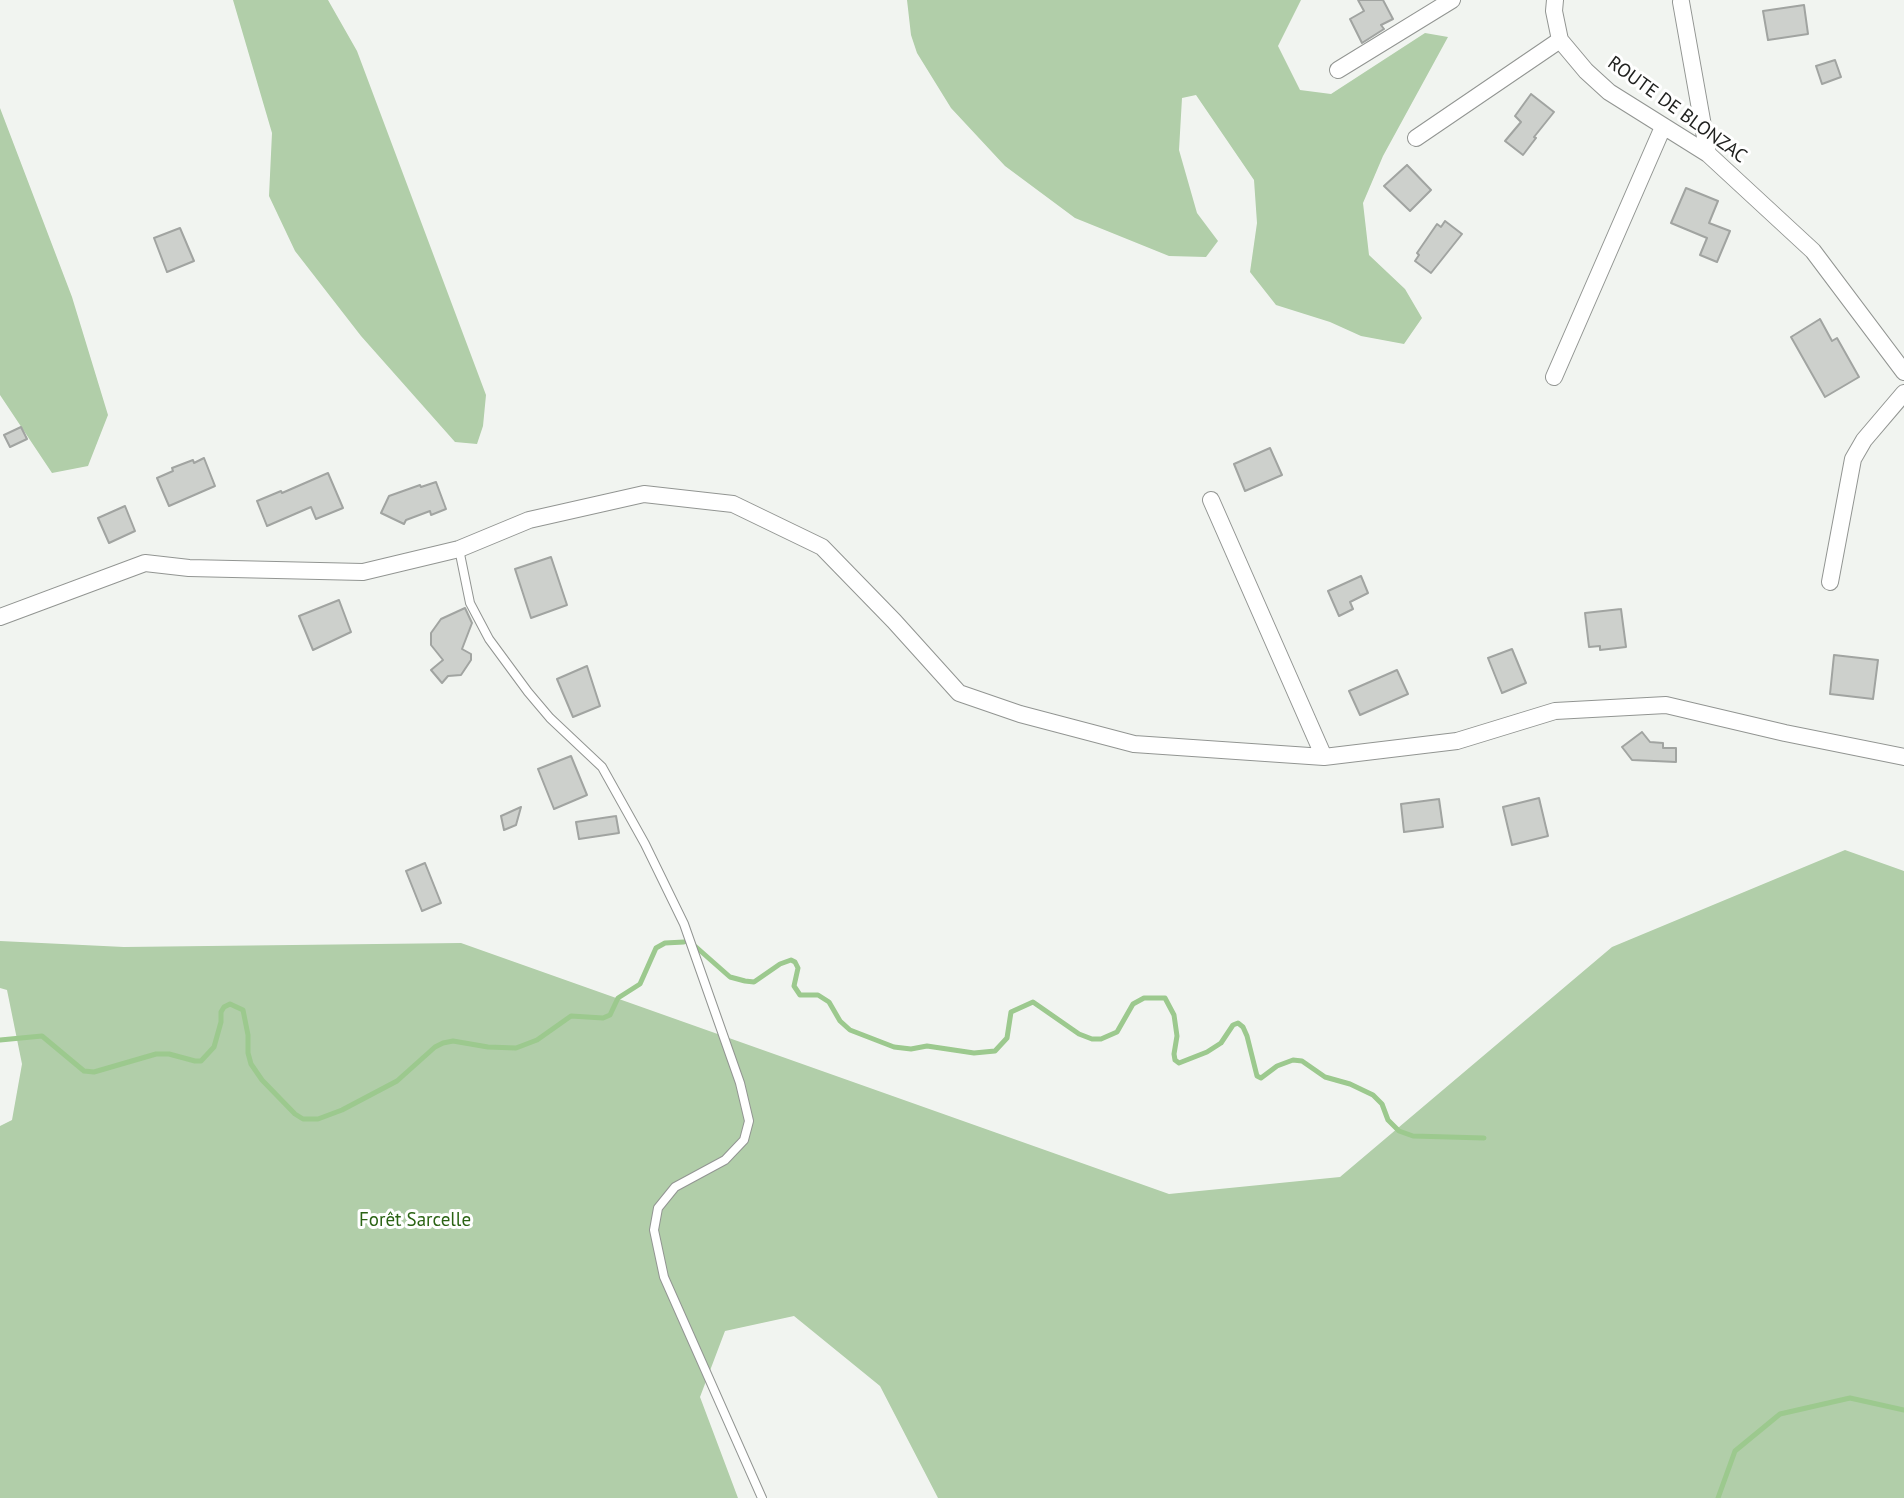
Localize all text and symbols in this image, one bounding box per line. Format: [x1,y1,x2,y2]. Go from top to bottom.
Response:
street label: ROUTE DE BLONZAC [1603,52,1751,168]
park label: Forêt Sarcelle [359,1210,471,1232]

